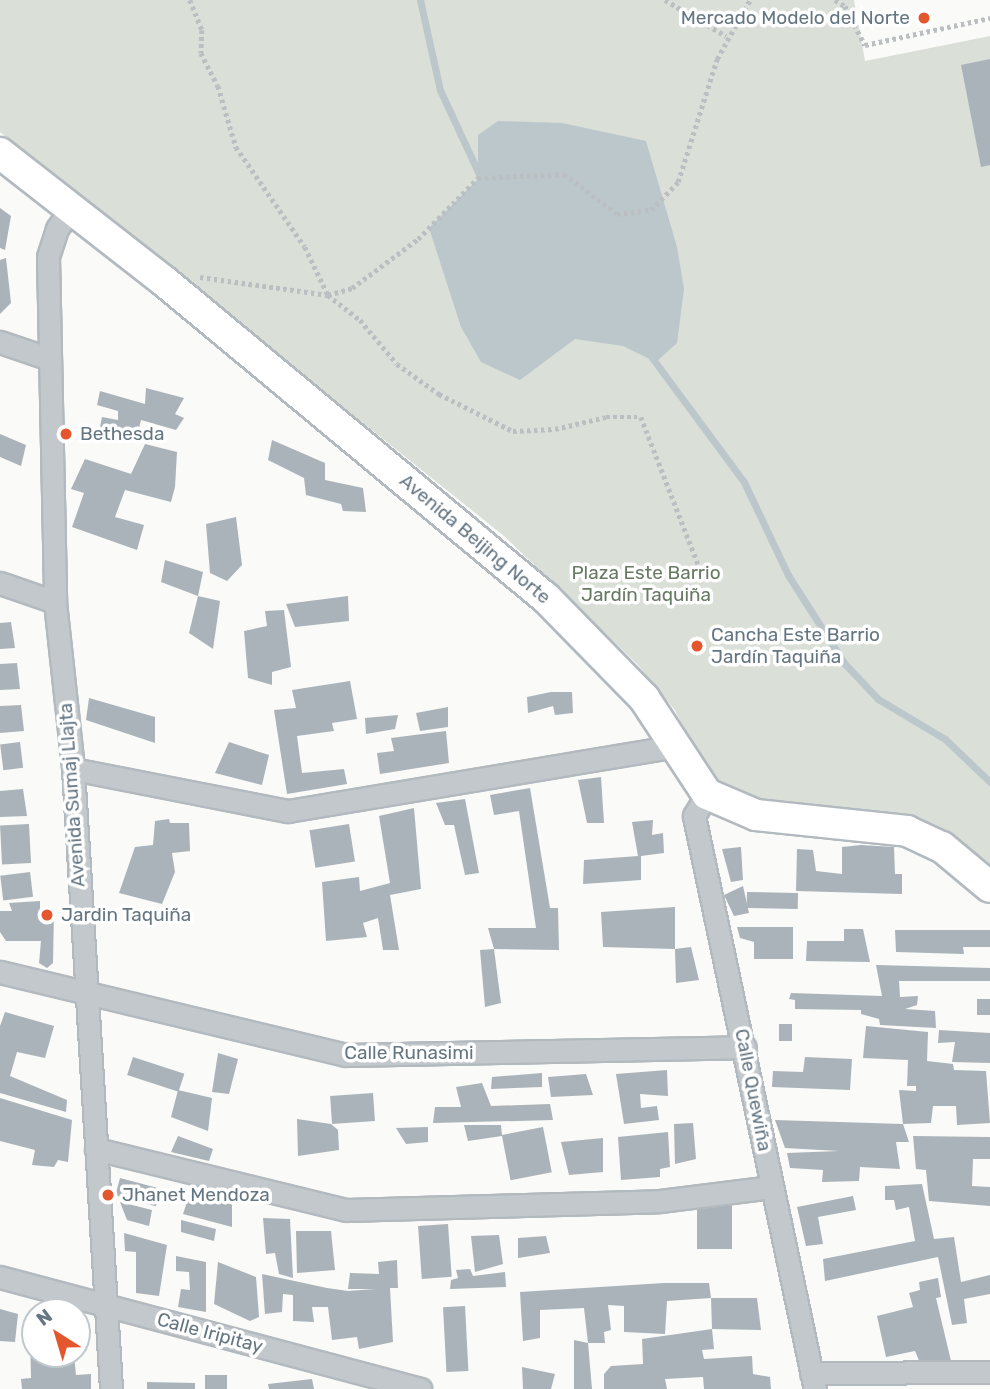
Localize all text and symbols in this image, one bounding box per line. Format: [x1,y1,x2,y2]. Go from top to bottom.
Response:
place label: Mercado Modelo del Norte [681,7,910,29]
marker: Mercado Modelo del Norte [916,10,932,26]
place label: Bethesda [80,423,164,445]
marker: Bethesda [58,426,74,442]
street label: Avenida Beijing Norte [395,469,555,609]
park label: Plaza Este Barrio Jardín Taquiña [571,562,721,606]
place label: Cancha Este Barrio Jardín Taquiña [711,624,880,668]
marker: Cancha Este Barrio Jardín Taquiña [689,638,705,654]
street label: Avenida Sumaj Llajta [54,702,90,888]
place label: Jardin Taquiña [61,904,192,926]
marker: Jardin Taquiña [39,907,55,923]
street label: Calle Quewiña [730,1027,776,1153]
street label: Calle Runasimi [344,1042,474,1064]
place label: Jhanet Mendoza [122,1184,270,1206]
marker: Jhanet Mendoza [100,1187,116,1203]
north arrow [21,1298,91,1368]
text: N [32,1304,57,1331]
street label: Calle Iripitay [155,1308,265,1358]

